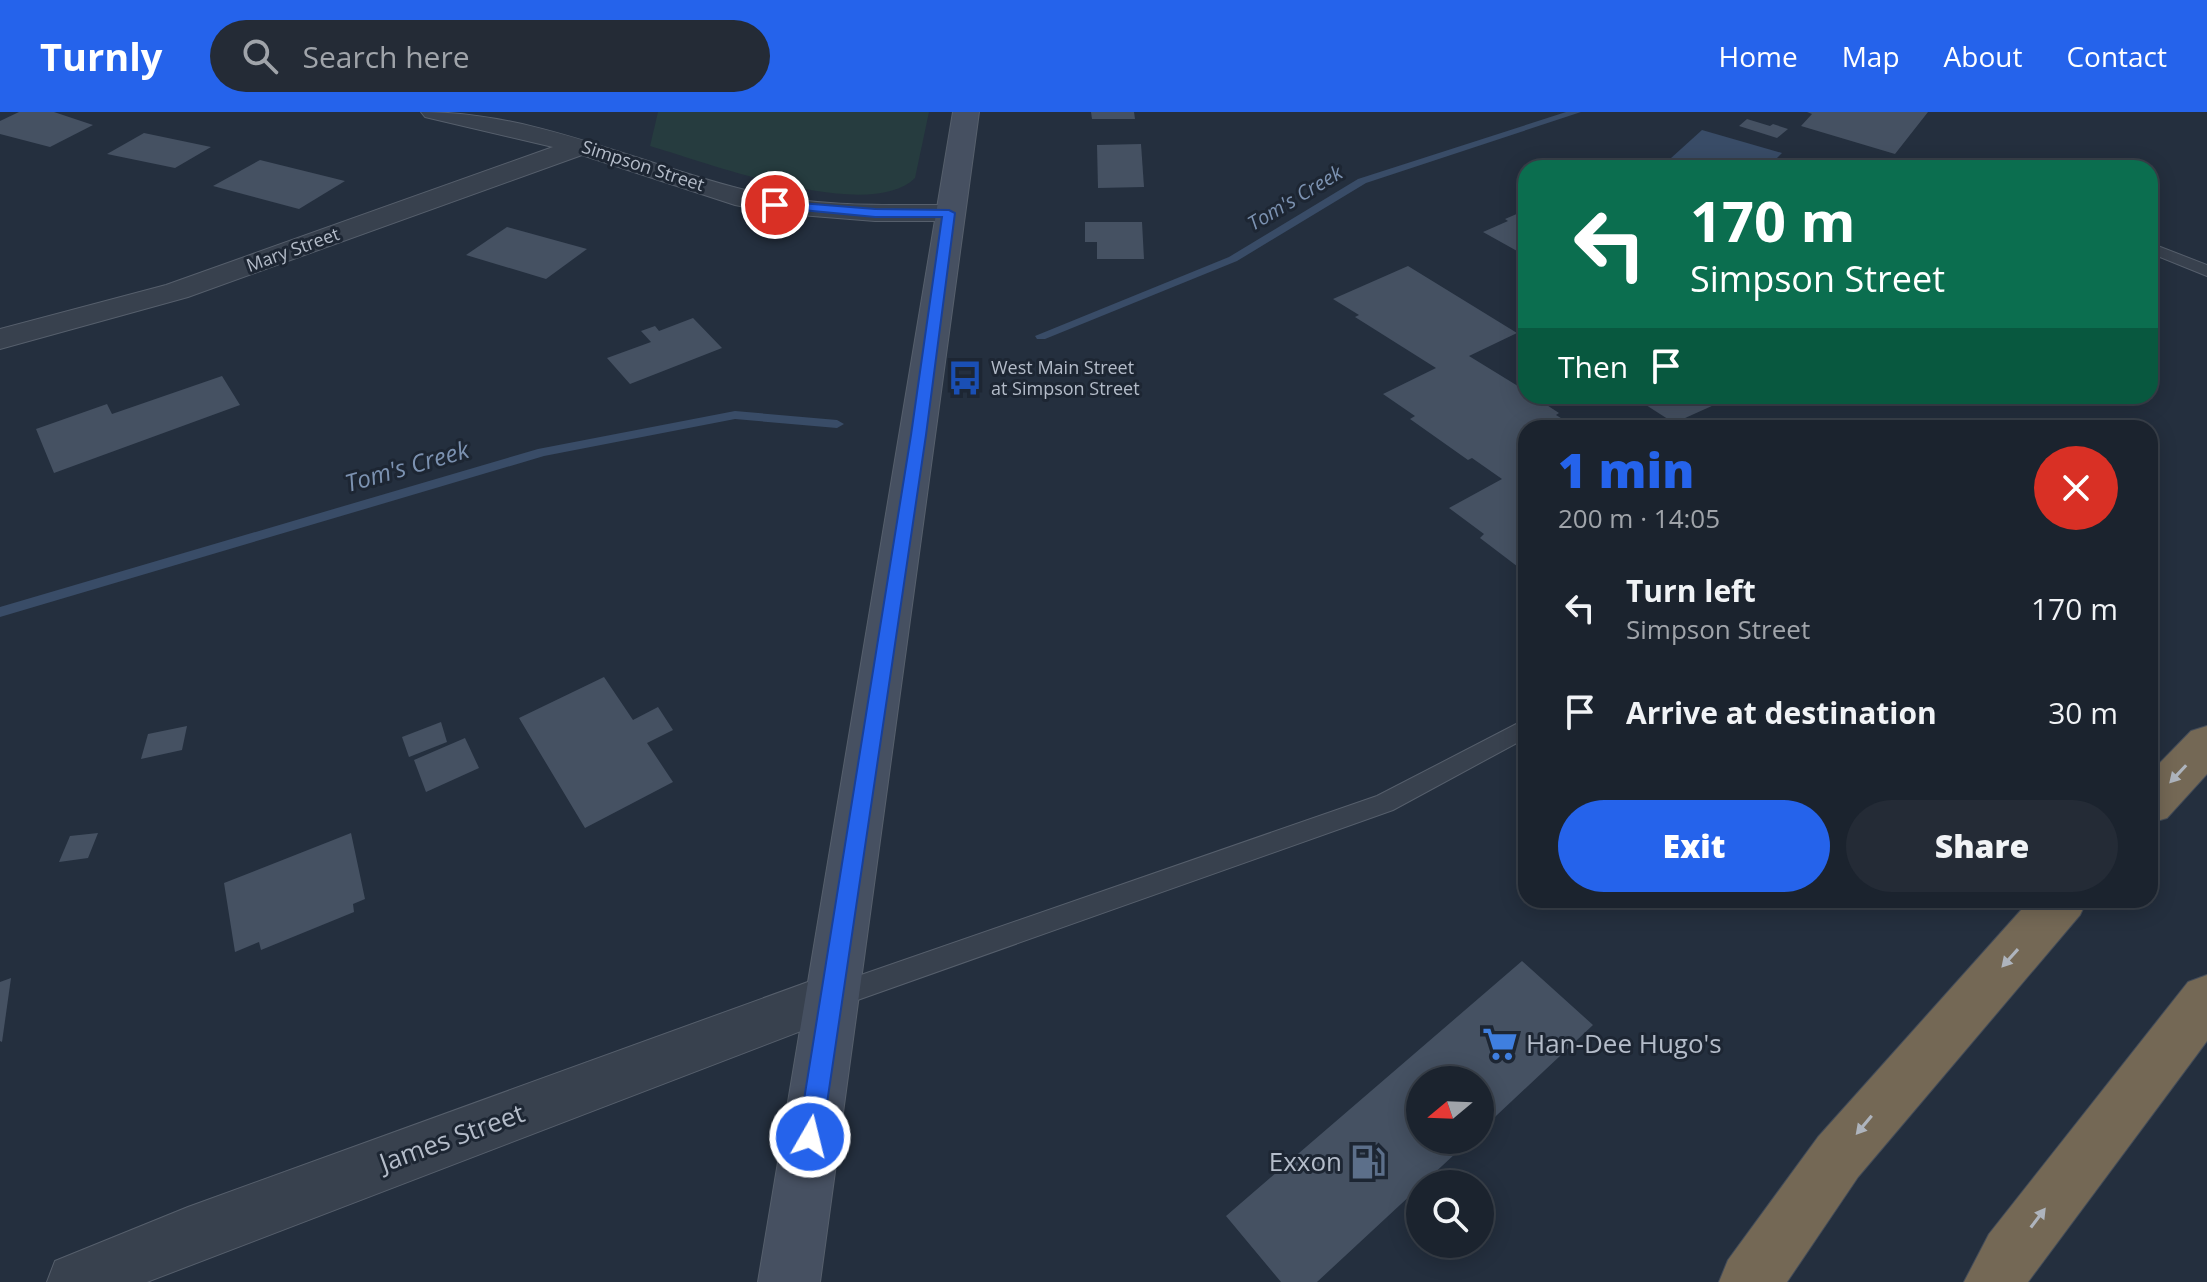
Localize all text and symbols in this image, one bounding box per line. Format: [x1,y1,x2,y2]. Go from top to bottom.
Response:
search box [210,20,770,92]
text: Turnly [40,30,162,82]
icon: search [238,34,282,78]
text: Search here [302,36,470,77]
text: Home [1719,37,1798,75]
text: Map [1842,37,1900,75]
text: About [1944,37,2022,75]
text: Contact [2066,37,2167,75]
street label: Simpson Street [579,134,708,196]
water label: Tom's Creek [1242,158,1348,236]
pin [741,171,809,239]
text: 170 m [1690,182,1856,258]
icon: arrive [753,183,797,227]
icon: left [1558,192,1662,296]
street label: Mary Street [243,221,343,277]
text: Simpson Street [1690,254,1945,303]
icon: arrive [1644,344,1688,388]
text: Then [1558,346,1628,387]
place label: West Main Street at Simpson Street [991,355,1140,400]
bus stop icon: West Main Street at Simpson Street [946,359,984,397]
water label: Tom's Creek [341,432,474,499]
text: 1 min [1558,437,1694,502]
button: close [2034,446,2118,530]
text: 200 m · 14:05 [1558,500,1720,536]
text: Turn left [1626,570,1756,611]
icon: left [1558,586,1602,630]
text: 170 m [2031,588,2118,629]
text: Simpson Street [1626,611,1810,647]
icon: arrive [1558,690,1602,734]
text: Arrive at destination [1626,692,1937,733]
text: 30 m [2048,692,2118,733]
one-way arrow [2170,765,2188,784]
button: Exit [1558,800,1830,892]
button: Share [1846,800,2118,892]
one-way arrow [2002,948,2019,968]
supermarket icon: Han-Dee Hugo's [1481,1025,1519,1063]
place label: Han-Dee Hugo's [1526,1025,1722,1061]
north arrow [1406,1066,1494,1154]
map controls [1406,1066,1494,1258]
street label: James Street [371,1094,529,1181]
position arrow [768,1095,852,1179]
one-way arrow [1856,1115,1873,1135]
place label: Exxon [1269,1143,1342,1179]
fuel station icon: Exxon [1349,1143,1387,1181]
button: search [1406,1170,1494,1258]
one-way arrow [2030,1207,2046,1228]

